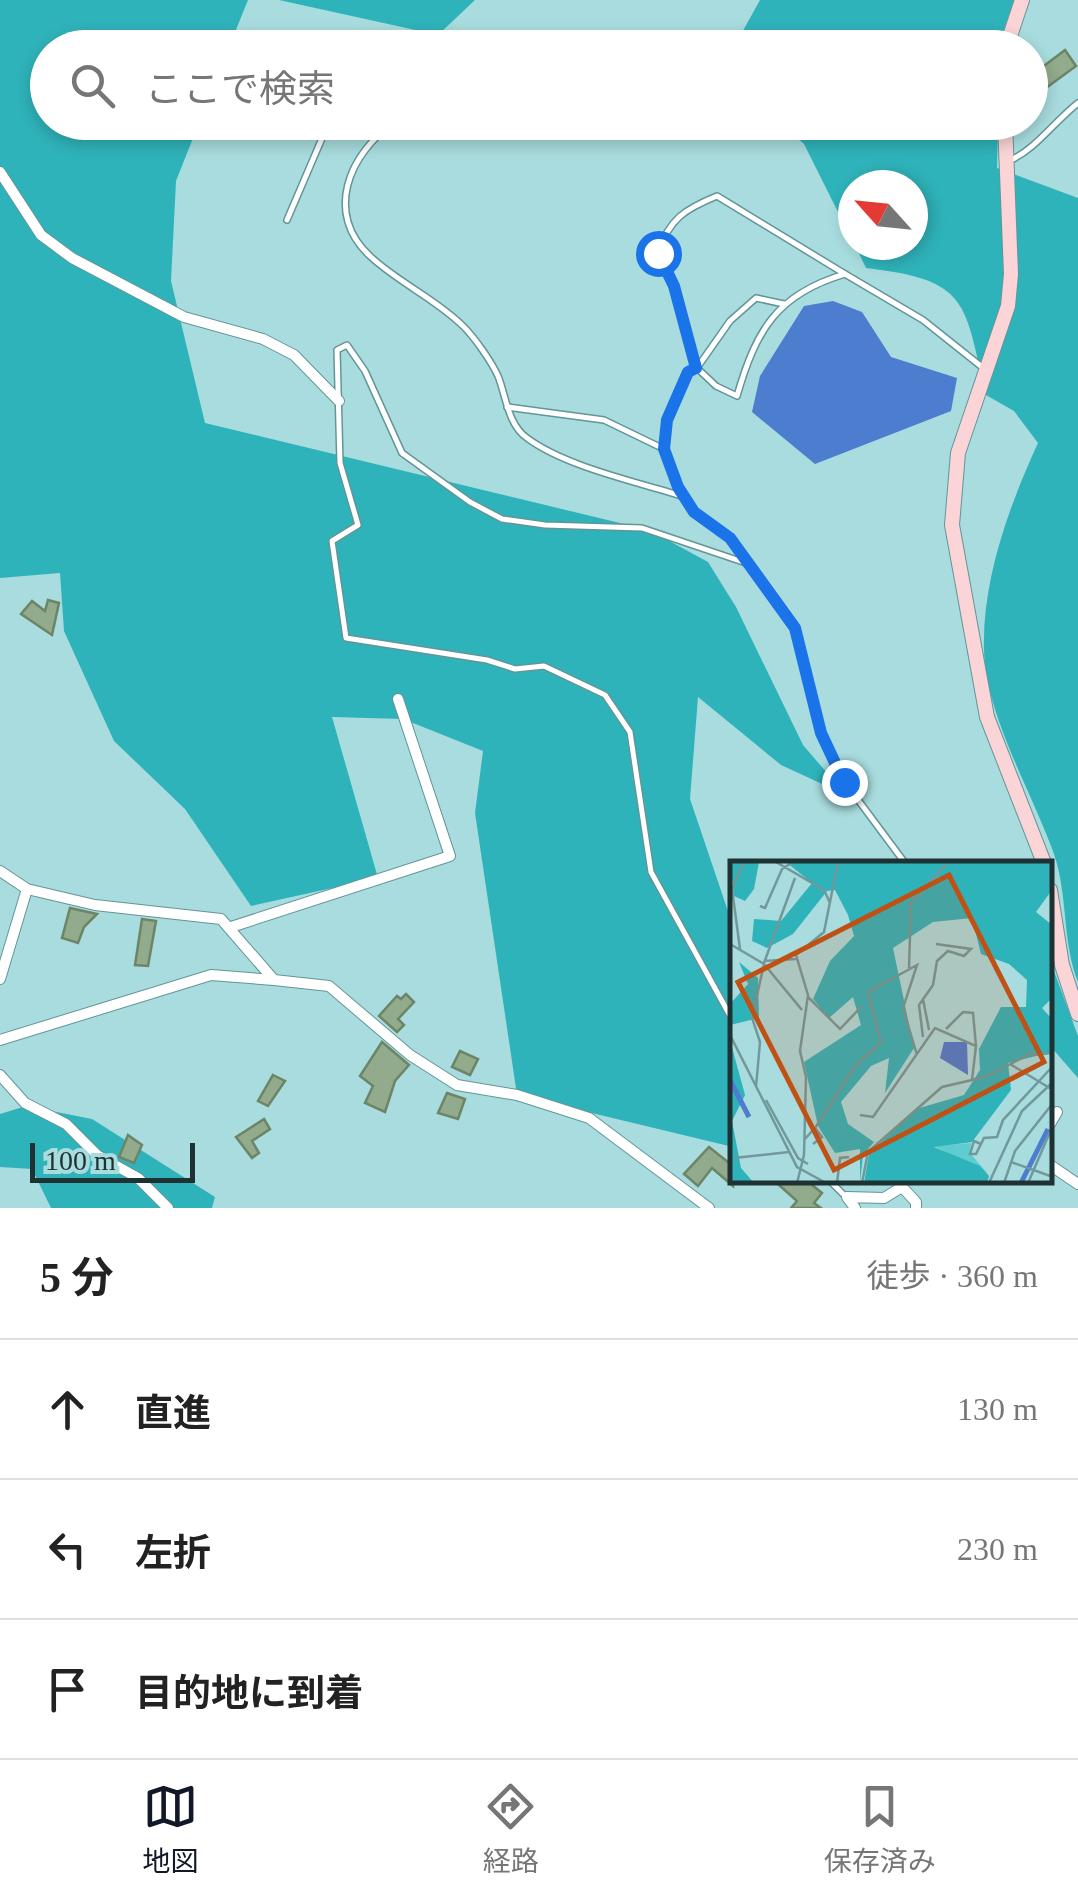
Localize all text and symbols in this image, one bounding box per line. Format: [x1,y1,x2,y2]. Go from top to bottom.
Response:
search box [30,30,1048,140]
icon: search [65,58,120,113]
text: ここで検索 [145,68,335,110]
north arrow [838,170,928,260]
route start [636,231,682,277]
route end [822,760,868,806]
inset map [730,861,1053,1183]
scale bar [30,1138,195,1182]
text: 100 m [45,1145,116,1176]
text: 5 分 [40,1255,114,1301]
text: 徒歩 · 360 m [866,1258,1038,1294]
icon: ahead [40,1382,95,1437]
text: 130 m [957,1391,1038,1427]
text: 直進 [135,1392,211,1434]
icon: left [40,1522,95,1577]
text: 230 m [957,1531,1038,1567]
text: 左折 [135,1532,211,1574]
icon: arrive [40,1662,95,1717]
text: 目的地に到着 [135,1672,363,1714]
tab: 地図 [142,1779,198,1879]
tab: 経路 [483,1779,539,1879]
tab: 保存済み [824,1779,936,1879]

